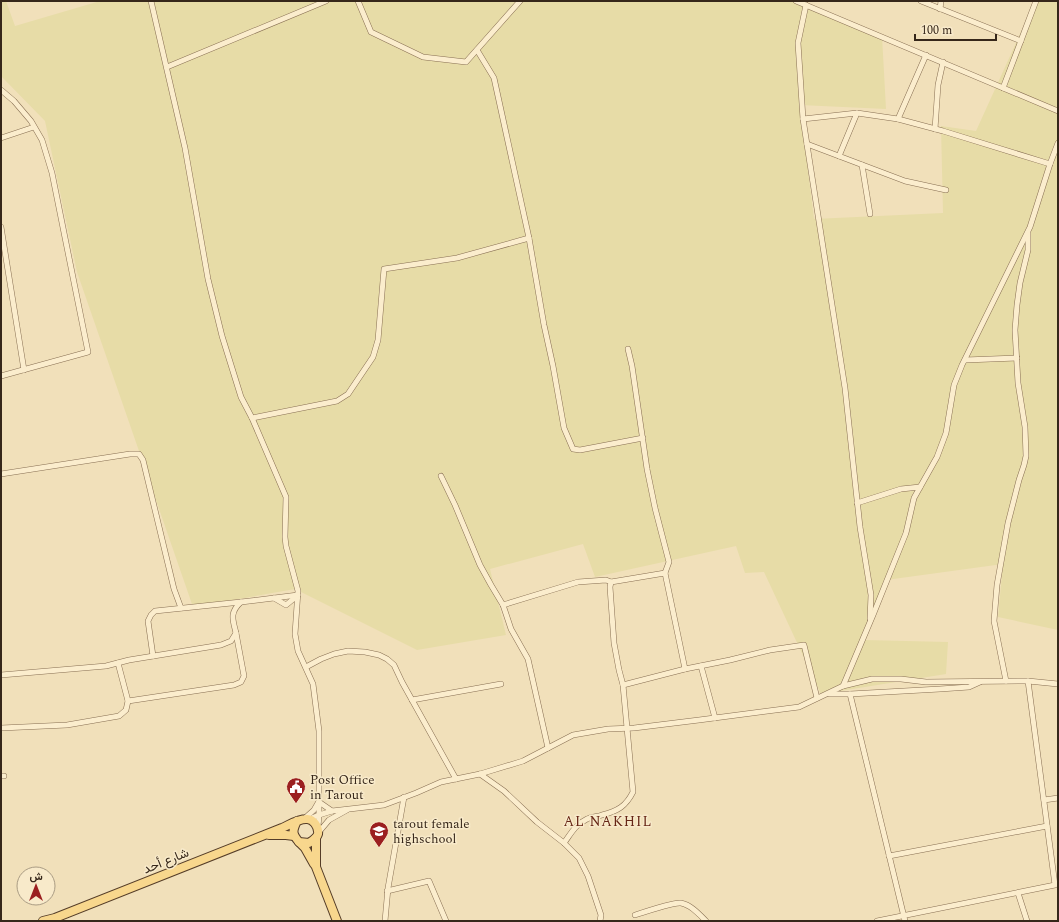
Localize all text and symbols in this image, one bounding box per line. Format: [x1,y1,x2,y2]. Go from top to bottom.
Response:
scale bar [915,16,996,42]
text: 100 m [921,21,952,40]
place label: Post Office in Tarout [310,770,375,805]
public building icon: Post Office in Tarout [285,776,307,804]
district label: AL NAKHIL [564,811,652,832]
place label: tarout female highschool [393,814,470,849]
school or university icon: tarout female highschool [368,820,390,848]
street label: شارع أحد [140,843,192,879]
north arrow [16,866,56,906]
text: ش [29,868,43,885]

